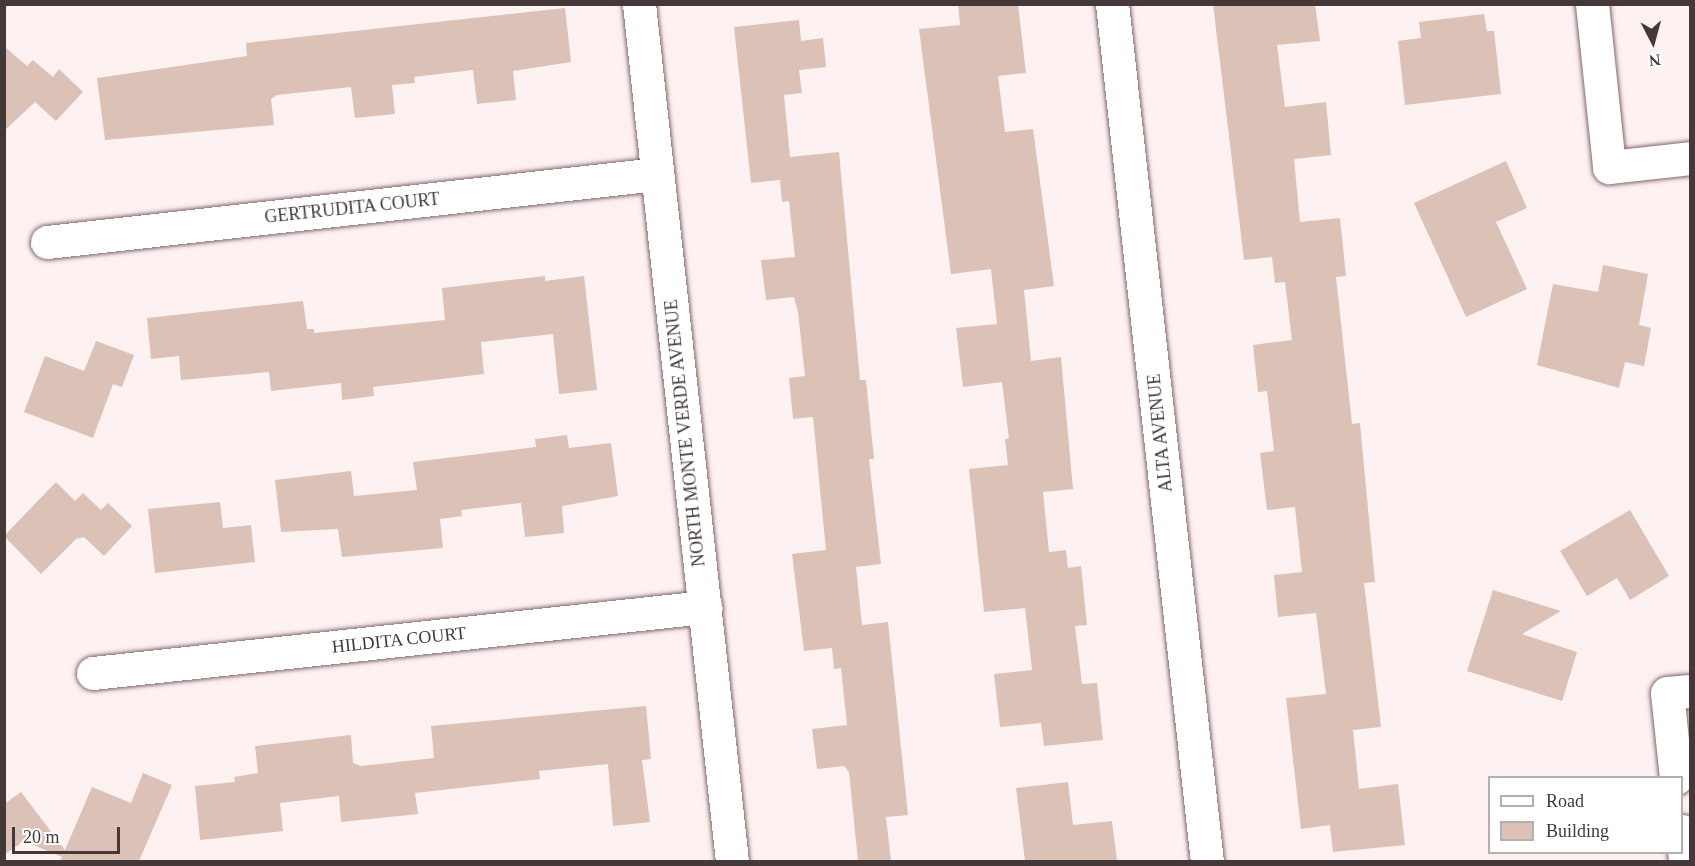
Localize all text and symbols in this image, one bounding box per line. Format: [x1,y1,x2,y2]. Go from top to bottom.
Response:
north arrow [1623,12,1683,72]
text: N [1648,51,1662,69]
street label: GERTRUDITA COURT [263,188,441,228]
street label: NORTH MONTE VERDE AVENUE [660,298,710,568]
street label: ALTA AVENUE [1143,372,1177,494]
street label: HILDITA COURT [330,622,468,658]
legend [1488,776,1683,854]
text: Road [1546,791,1584,811]
scale bar [15,815,123,853]
text: Building [1546,821,1609,841]
text: 20 m [23,827,60,847]

